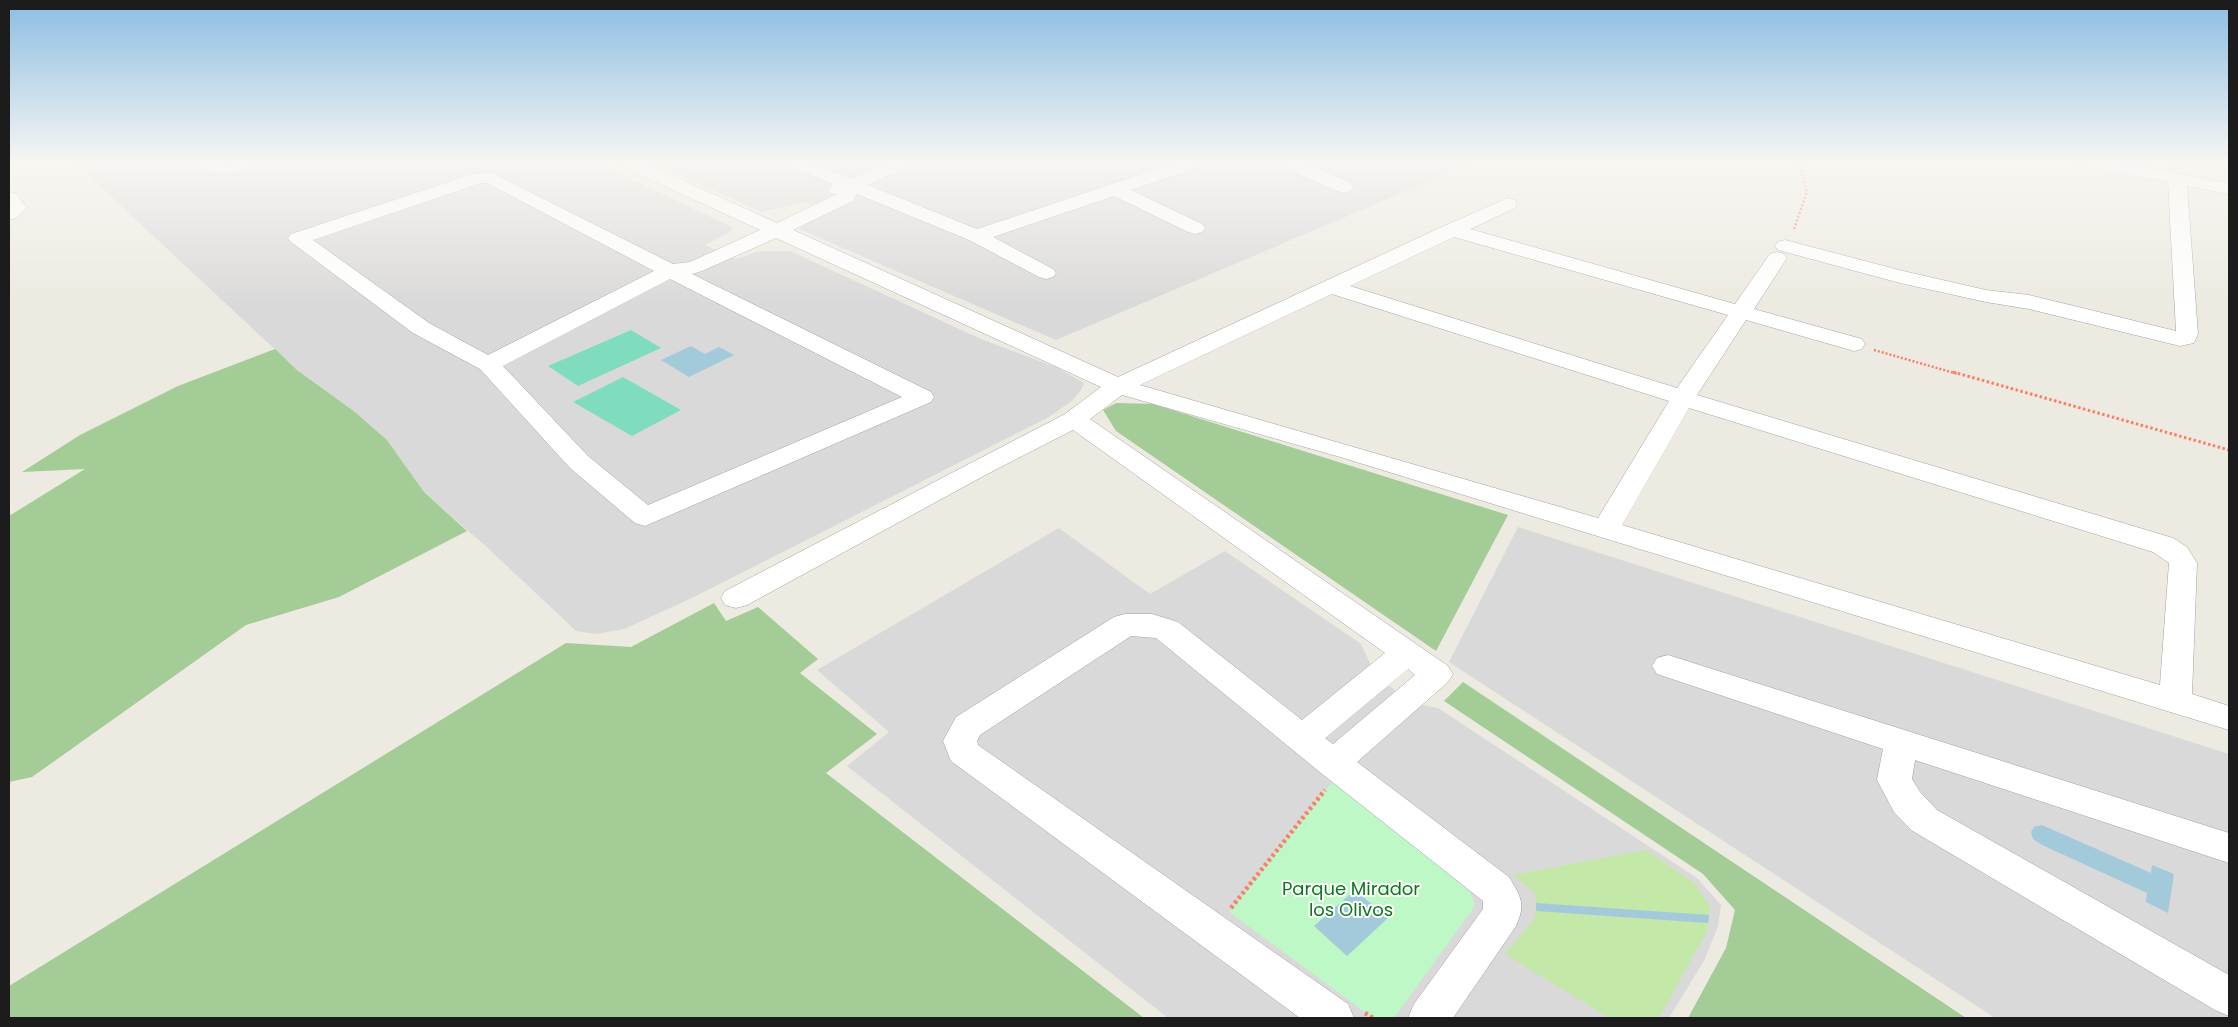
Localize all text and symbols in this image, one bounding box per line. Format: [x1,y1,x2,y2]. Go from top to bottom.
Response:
park label: Parque Mirador los Olivos [1282,879,1420,922]

